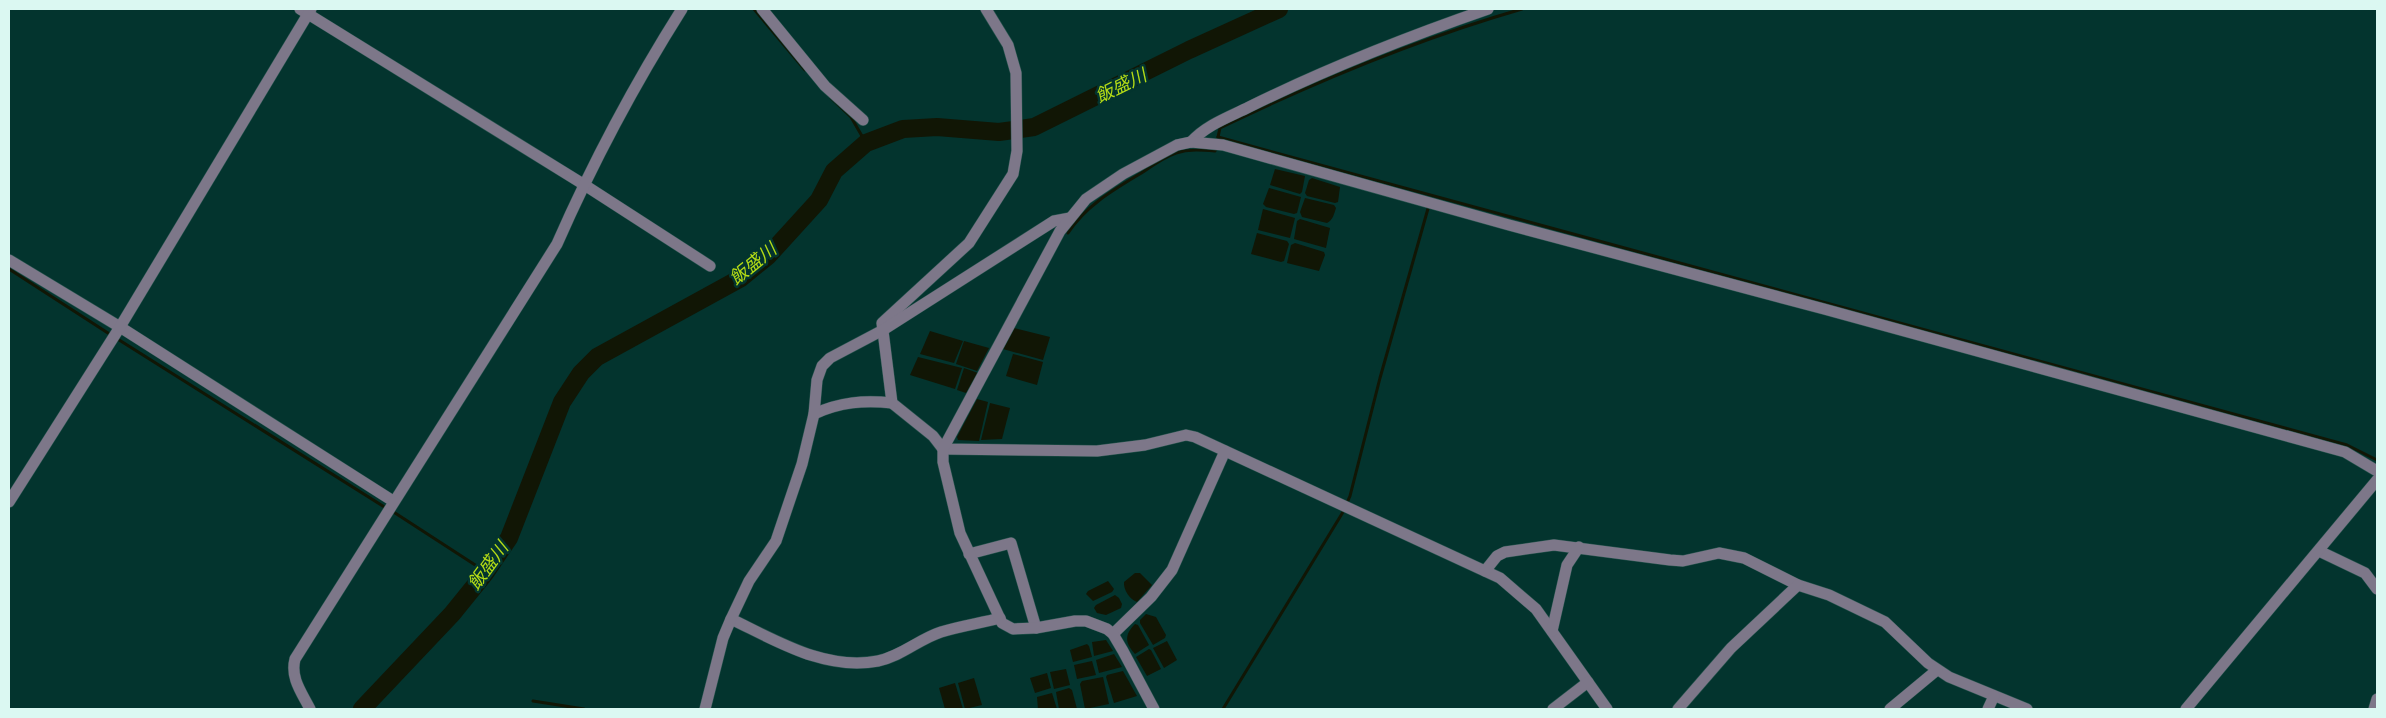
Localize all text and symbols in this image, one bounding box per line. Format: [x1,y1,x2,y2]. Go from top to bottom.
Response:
water label: 飯盛川 [1092,63,1151,107]
water label: 飯盛川 [725,237,782,289]
water label: 飯盛川 [463,536,513,594]

